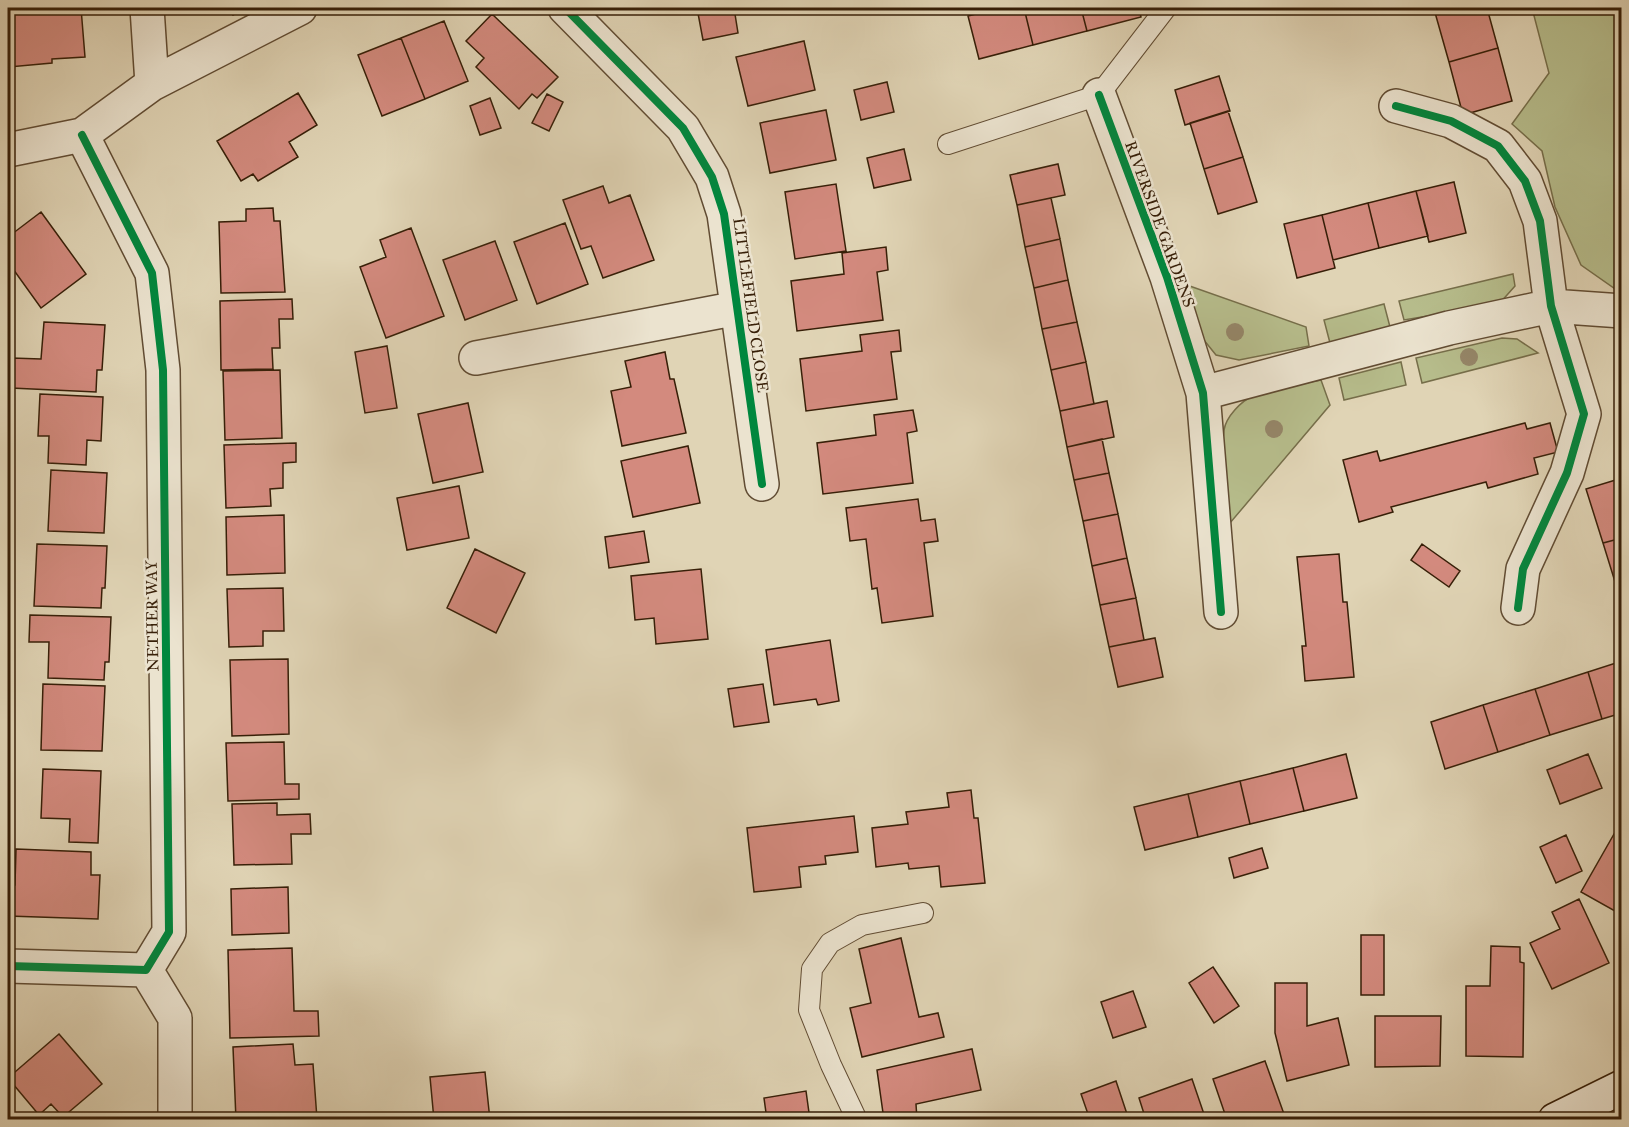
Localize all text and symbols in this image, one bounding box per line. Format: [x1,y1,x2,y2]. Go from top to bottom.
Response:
street label: RIVERSIDE GARDENS [1121,138,1199,310]
street label: LITTLEFIELD CLOSE [729,216,773,394]
street label: NETHER WAY [142,559,162,672]

